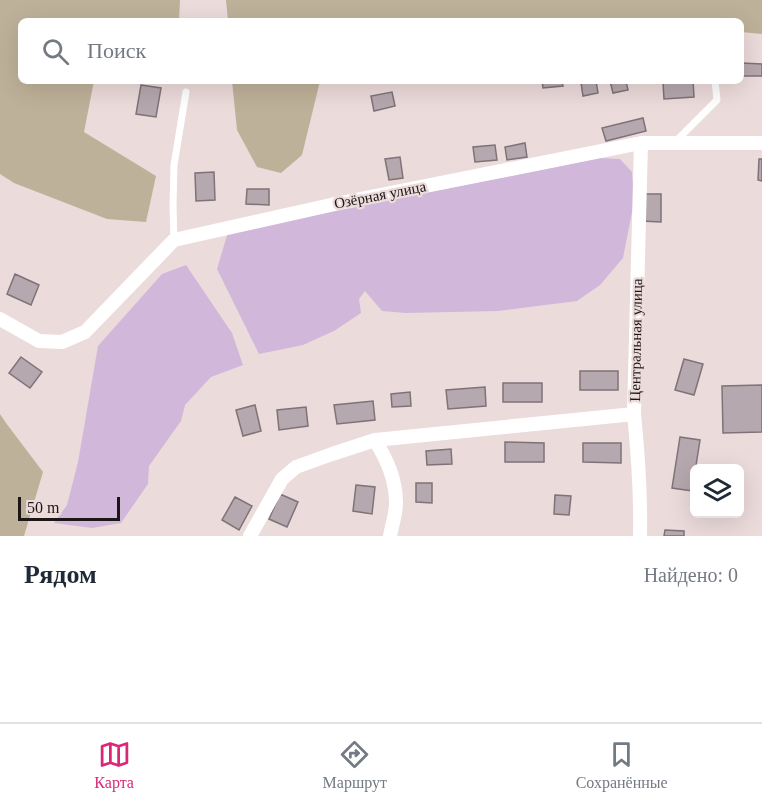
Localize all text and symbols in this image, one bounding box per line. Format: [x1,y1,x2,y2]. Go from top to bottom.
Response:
search box [18,18,744,84]
icon: search [39,35,72,68]
text: Поиск [87,38,146,63]
street label: Озёрная улица [333,178,428,212]
street label: Центральная улица [627,278,645,402]
map controls [690,464,744,518]
button: layers [690,464,744,518]
scale bar [18,494,120,522]
text: 50 m [27,499,59,516]
text: Рядом [24,560,97,589]
text: Найдено: 0 [644,564,738,586]
tab: Карта [94,738,134,792]
tab: Маршрут [323,738,387,792]
tab: Сохранённые [576,738,668,792]

